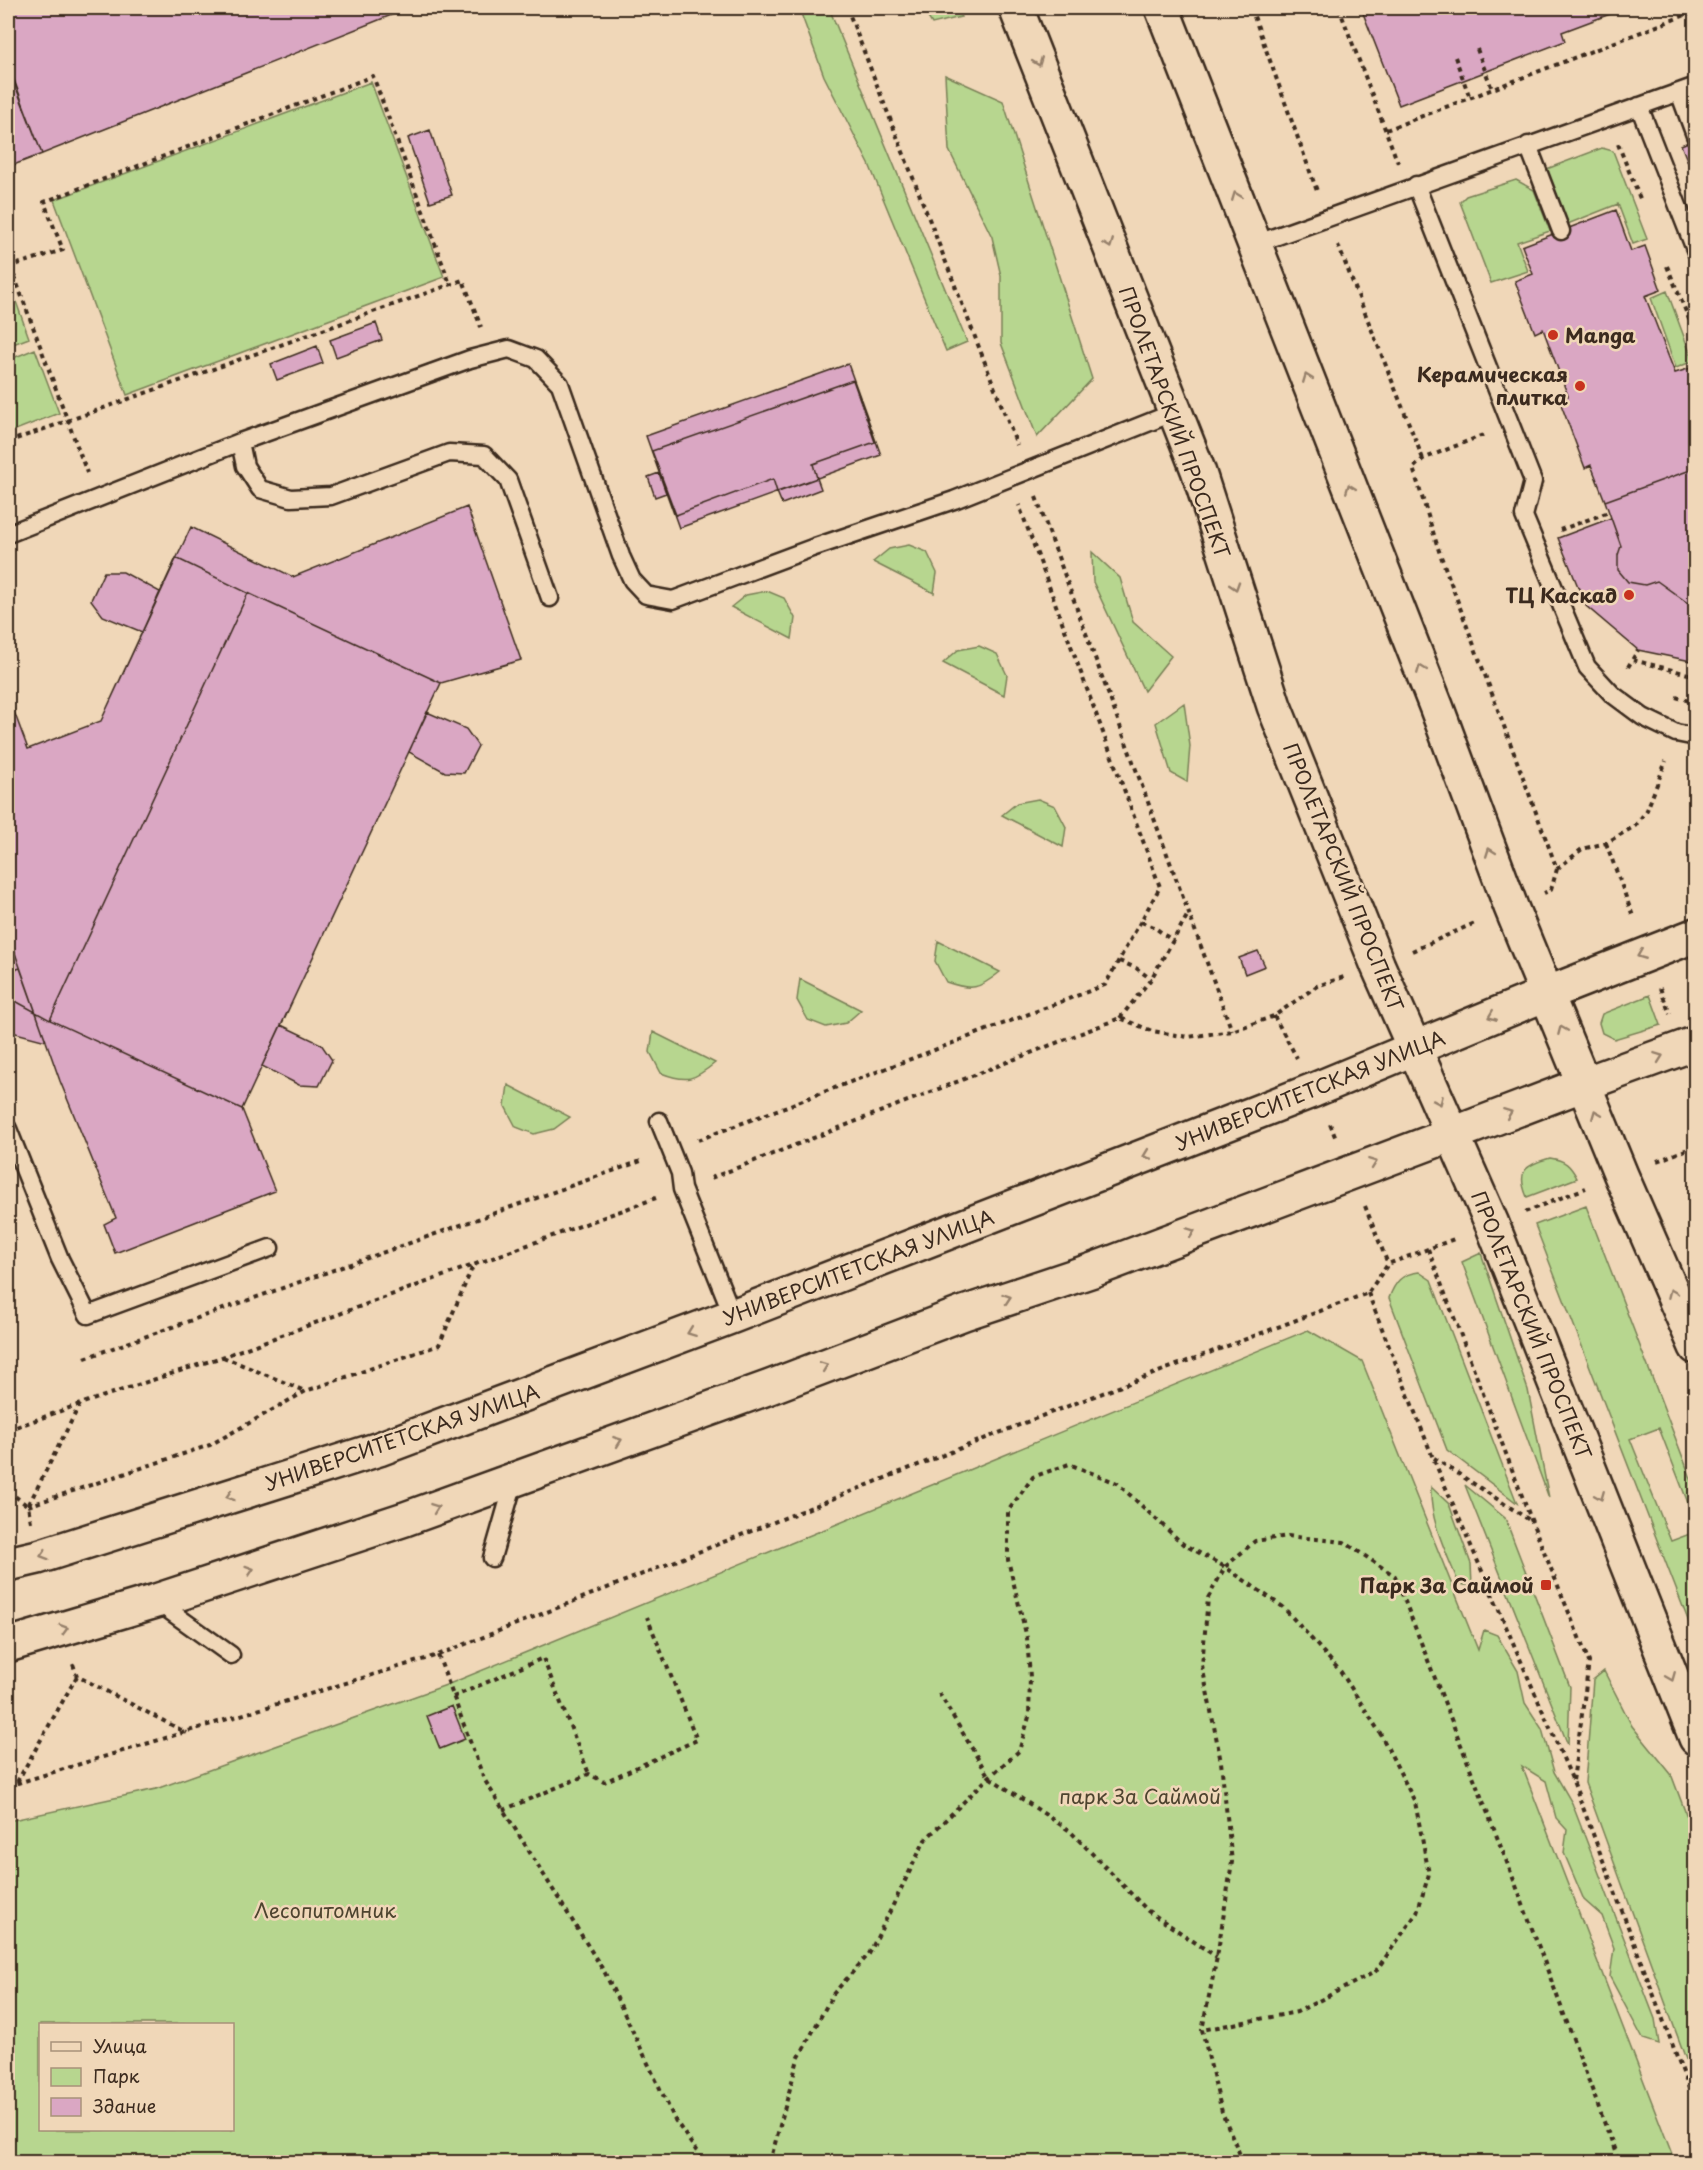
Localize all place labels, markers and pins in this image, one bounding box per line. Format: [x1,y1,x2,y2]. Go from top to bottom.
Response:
place label: Manga [1565,320,1636,350]
marker: Manga [1546,328,1560,342]
place label: Керамическая плитка [1417,359,1568,412]
marker: Керамическая плитка [1573,379,1587,393]
place label: ТЦ Каскад [1505,580,1617,610]
marker: ТЦ Каскад [1622,588,1636,602]
place label: Парк За Саймой [1360,1570,1534,1600]
marker: Парк За Саймой [1539,1578,1553,1592]

